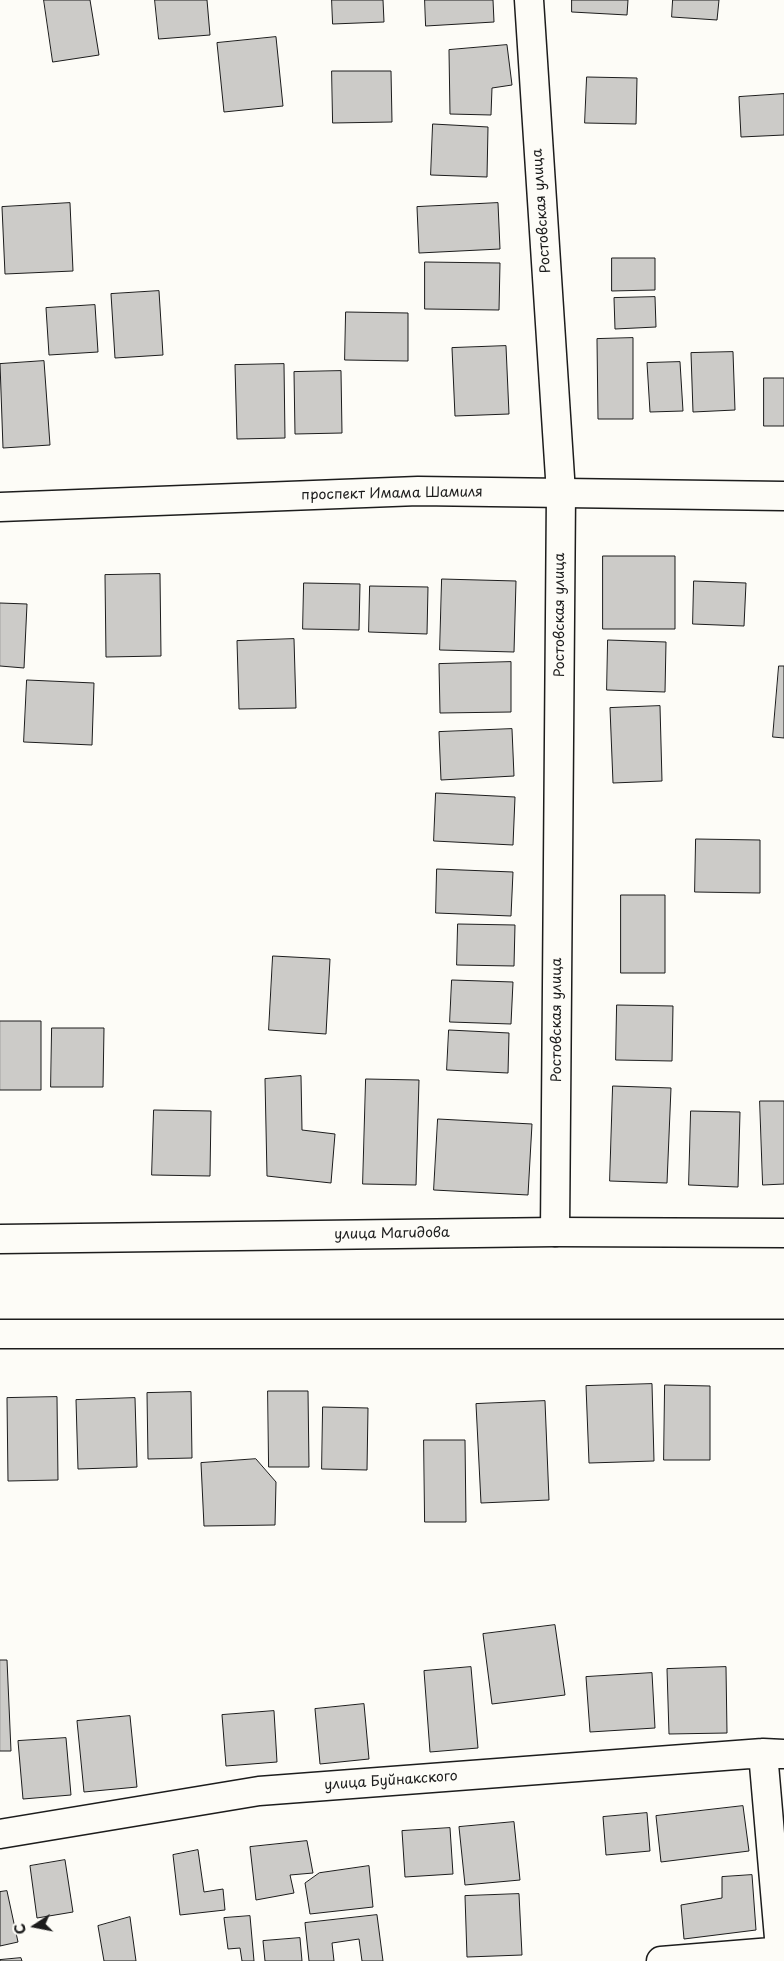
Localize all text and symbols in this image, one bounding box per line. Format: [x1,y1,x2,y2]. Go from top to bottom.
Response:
street label: Ростовская улица [529,148,555,274]
street label: проспект Имама Шамиля [301,484,483,504]
street label: Ростовская улица [552,553,568,677]
street label: Ростовская улица [549,958,565,1082]
street label: улица Магидова [334,1225,450,1243]
street label: улица Буйнакского [324,1768,458,1794]
north arrow [10,1901,60,1951]
text: С [8,1922,31,1936]

